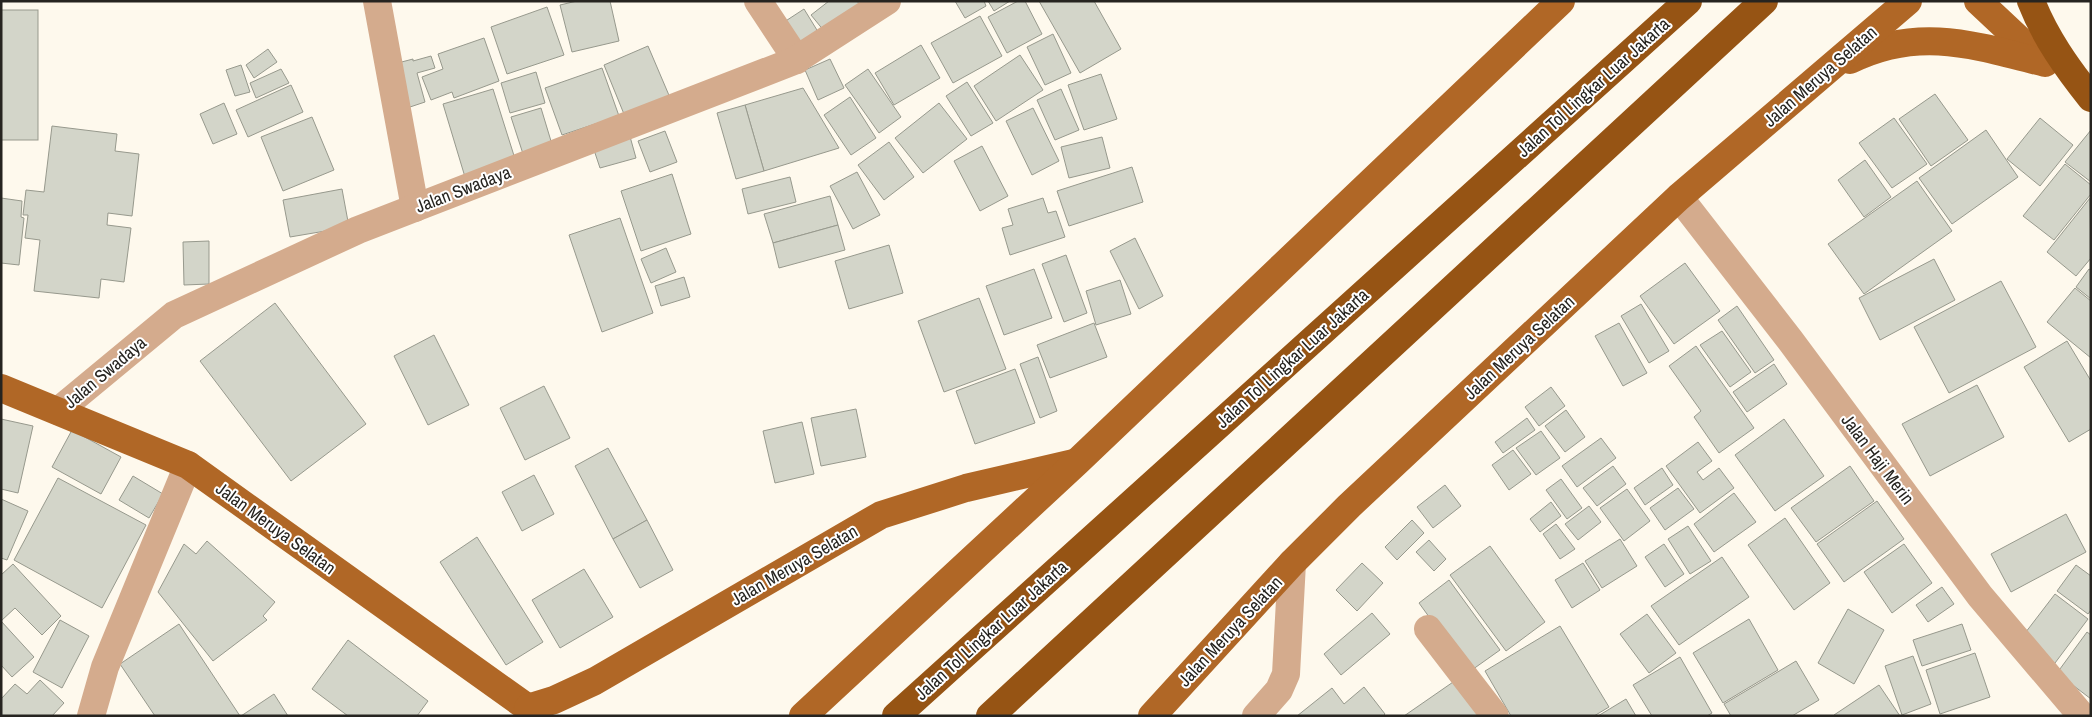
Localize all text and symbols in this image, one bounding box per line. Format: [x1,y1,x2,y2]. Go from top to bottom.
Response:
street label: Jalan Tol Lingkar Luar Jakarta [1511,12,1675,162]
street label: Jalan Meruya Selatan [1758,20,1882,132]
street label: Jalan Swadaya [412,159,514,219]
street label: Jalan Tol Lingkar Luar Jakarta [1210,283,1374,433]
street label: Jalan Meruya Selatan [1458,289,1580,405]
street label: Jalan Swadaya [59,330,151,414]
street label: Jalan Haji Merin [1836,409,1920,509]
street label: Jalan Meruya Selatan [211,476,341,580]
street label: Jalan Meruya Selatan [726,518,862,612]
street label: Jalan Tol Lingkar Luar Jakarta [909,555,1073,705]
street label: Jalan Meruya Selatan [1172,570,1288,692]

